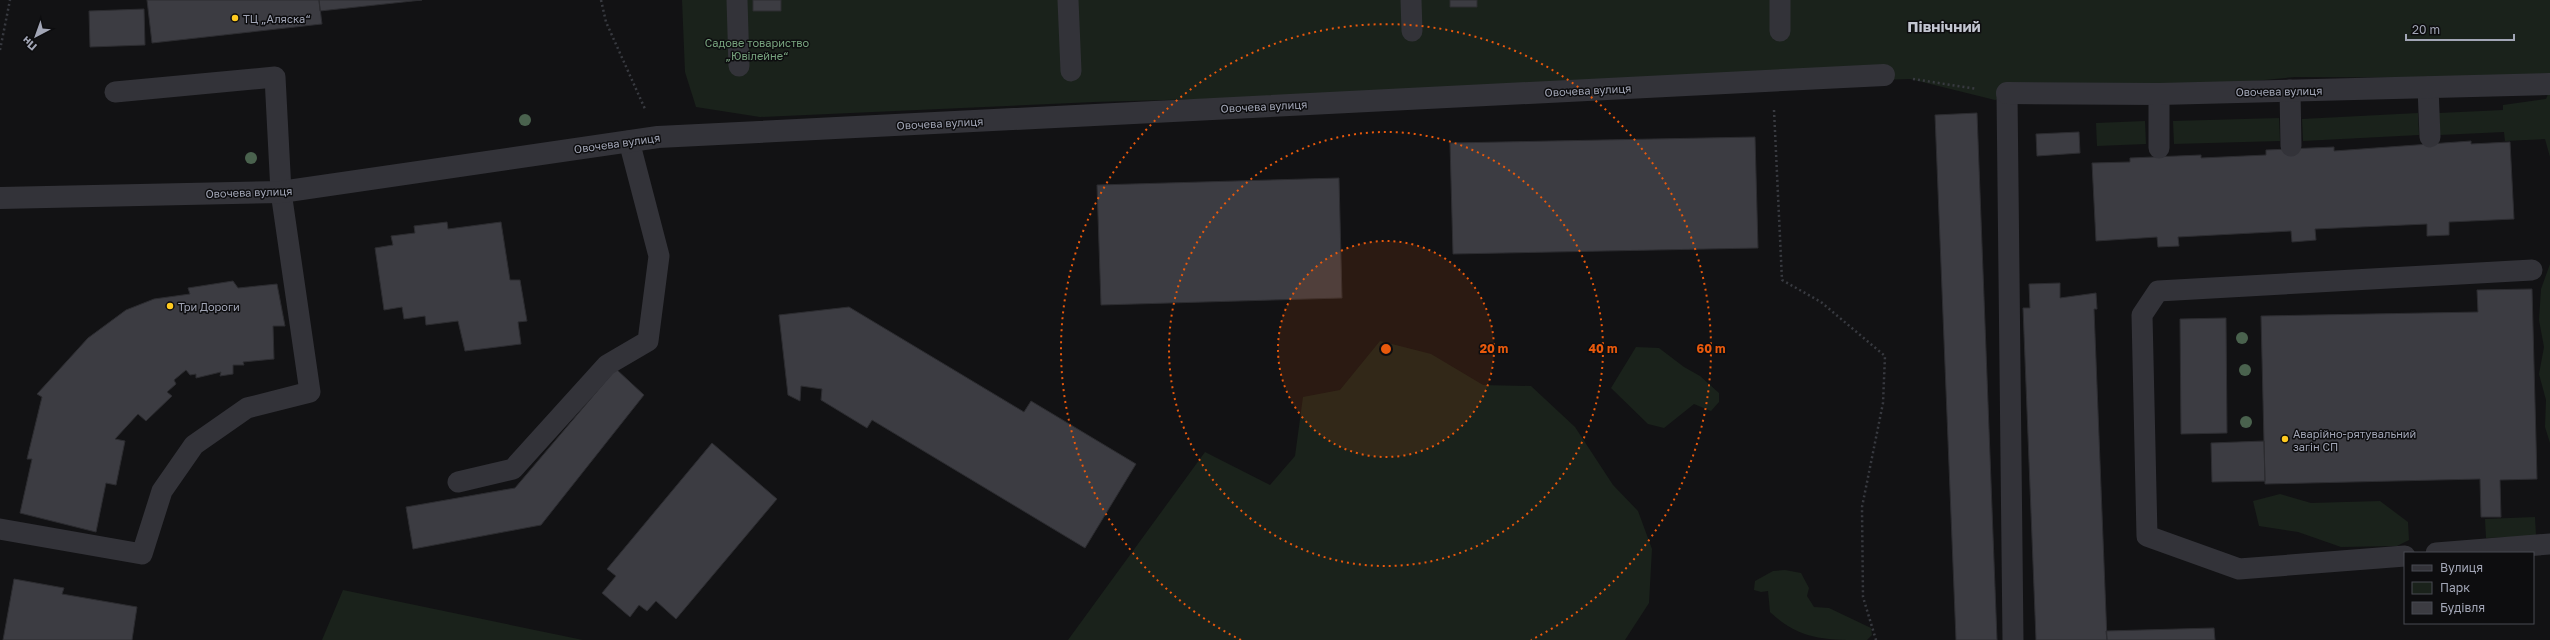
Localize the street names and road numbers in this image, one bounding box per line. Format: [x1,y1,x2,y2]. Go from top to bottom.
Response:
street label: Овочева вулиця [1544,81,1632,99]
street label: Овочева вулиця [2235,84,2323,98]
street label: Овочева вулиця [1220,97,1308,115]
street label: Овочева вулиця [896,114,984,132]
street label: Овочева вулиця [573,131,661,155]
street label: Овочева вулиця [205,184,293,200]

